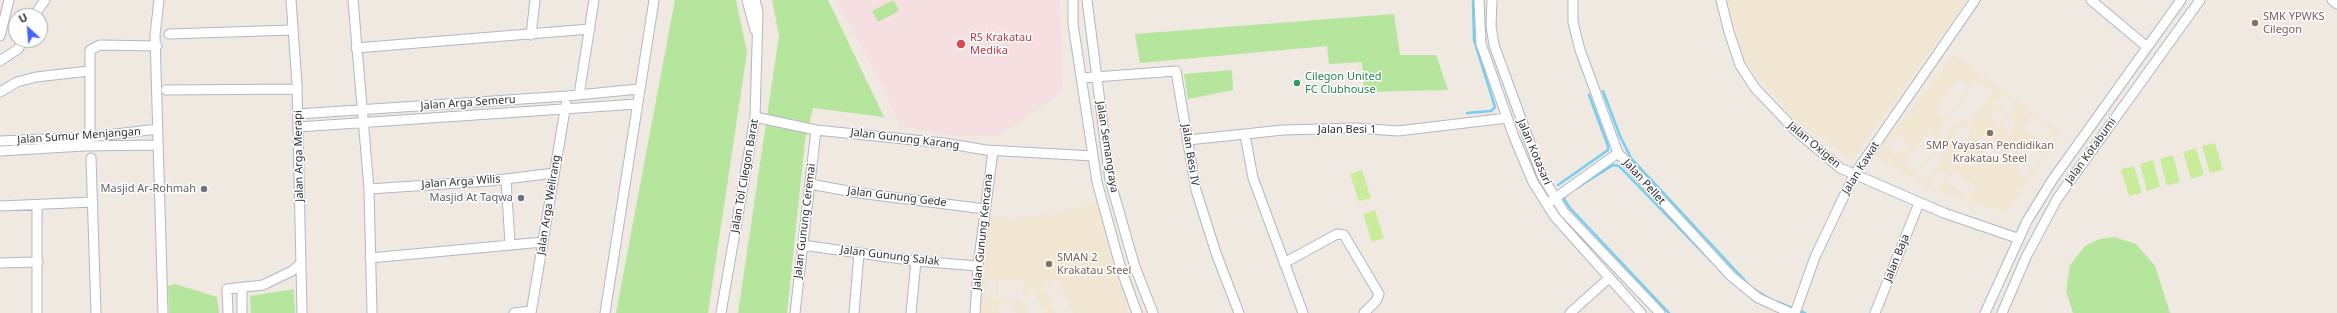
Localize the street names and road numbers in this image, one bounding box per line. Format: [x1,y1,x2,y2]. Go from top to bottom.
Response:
street label: Jalan Arga Semeru [420,93,516,113]
street label: Jalan Semangraya [1093,100,1121,194]
street label: Jalan Arga Merapi [292,110,306,202]
street label: Jalan Kotabumi [2063,116,2119,186]
street label: Jalan Kotasari [1514,117,1554,187]
street label: Jalan Tol Cilegon Barat [728,118,762,234]
street label: Jalan Oxigen [1785,119,1843,171]
street label: Jalan Besi IV [1179,123,1201,187]
street label: Jalan Besi 1 [1318,123,1376,137]
street label: Jalan Sumur Menjangan [17,125,141,147]
street label: Jalan Gunung Karang [850,126,960,152]
street label: Jalan Kawat [1840,139,1882,197]
street label: Jalan Arga Welirang [535,154,563,256]
street label: Jalan Pellet [1620,157,1668,207]
street label: Jalan Gunung Ceremai [791,163,819,279]
street label: Jalan Arga Wilis [421,173,501,191]
street label: Jalan Gunung Kencana [970,173,996,291]
street label: Jalan Gunung Gede [847,184,947,210]
street label: Jalan Baja [1881,232,1913,284]
street label: Jalan Gunung Salak [840,243,940,269]

